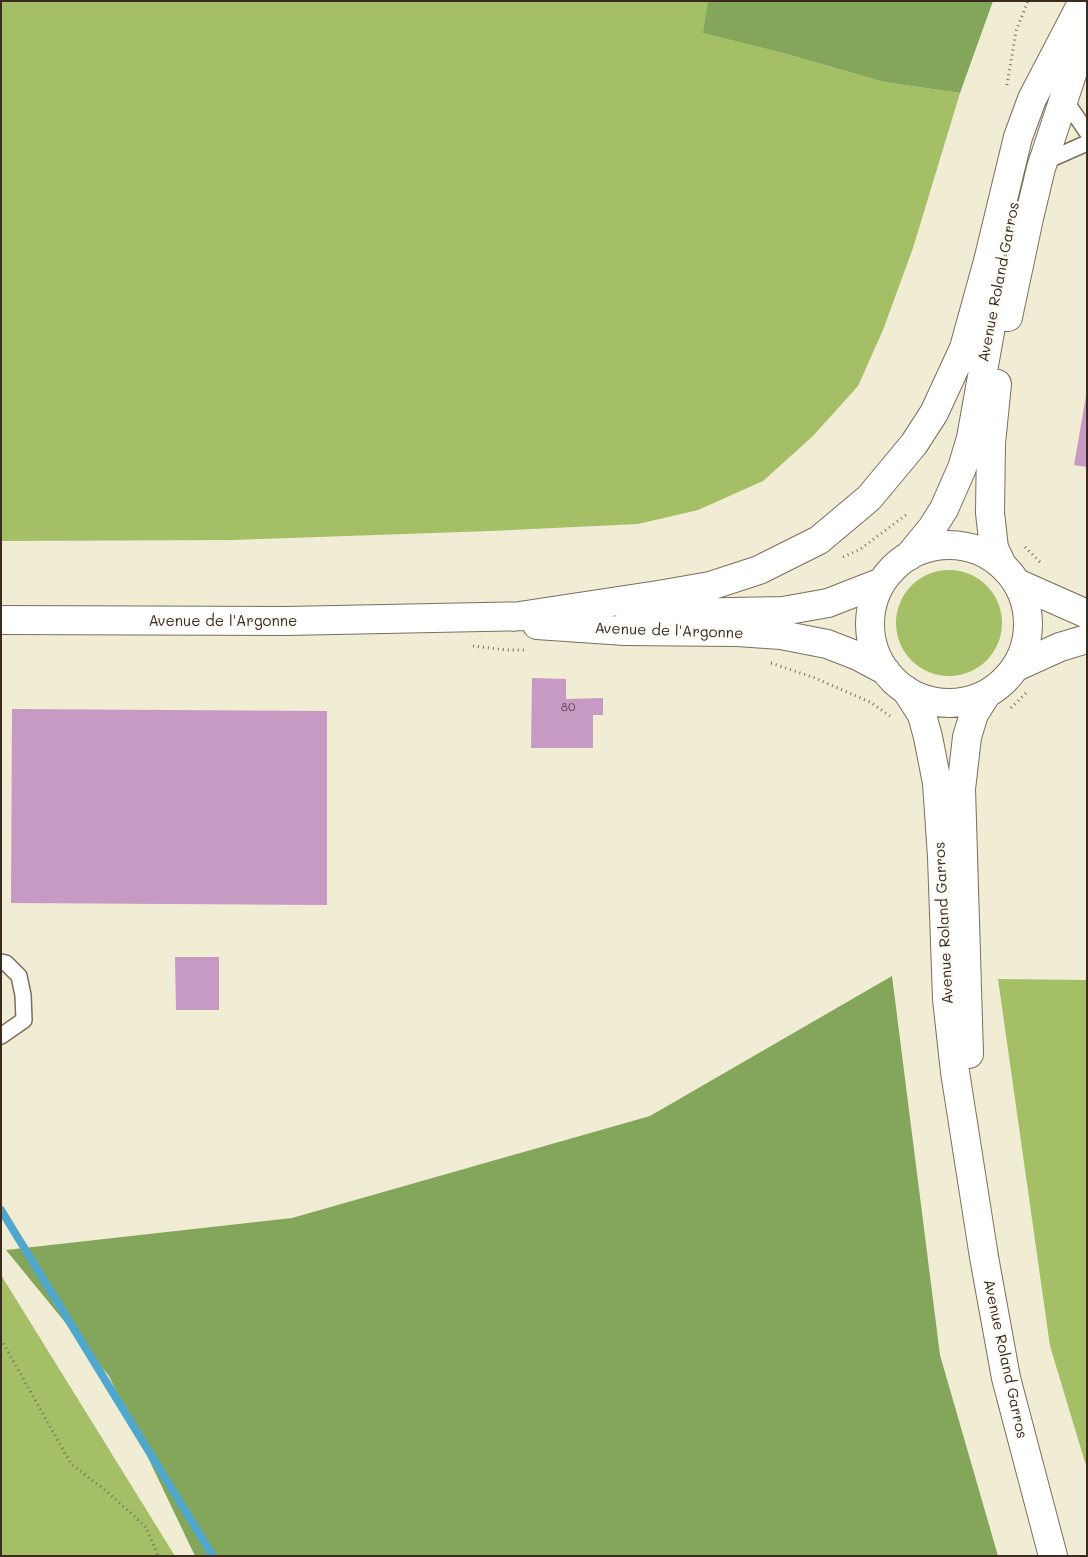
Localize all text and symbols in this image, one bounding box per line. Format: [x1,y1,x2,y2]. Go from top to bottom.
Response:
street label: Avenue Roland Garros [975,200,1023,364]
street label: Avenue de l'Argonne [149,612,297,630]
street label: Avenue de l'Argonne [594,619,744,643]
house number: 80 [561,700,575,714]
street label: Avenue Roland Garros [931,841,957,1005]
street label: Avenue Roland Garros [979,1278,1031,1440]

